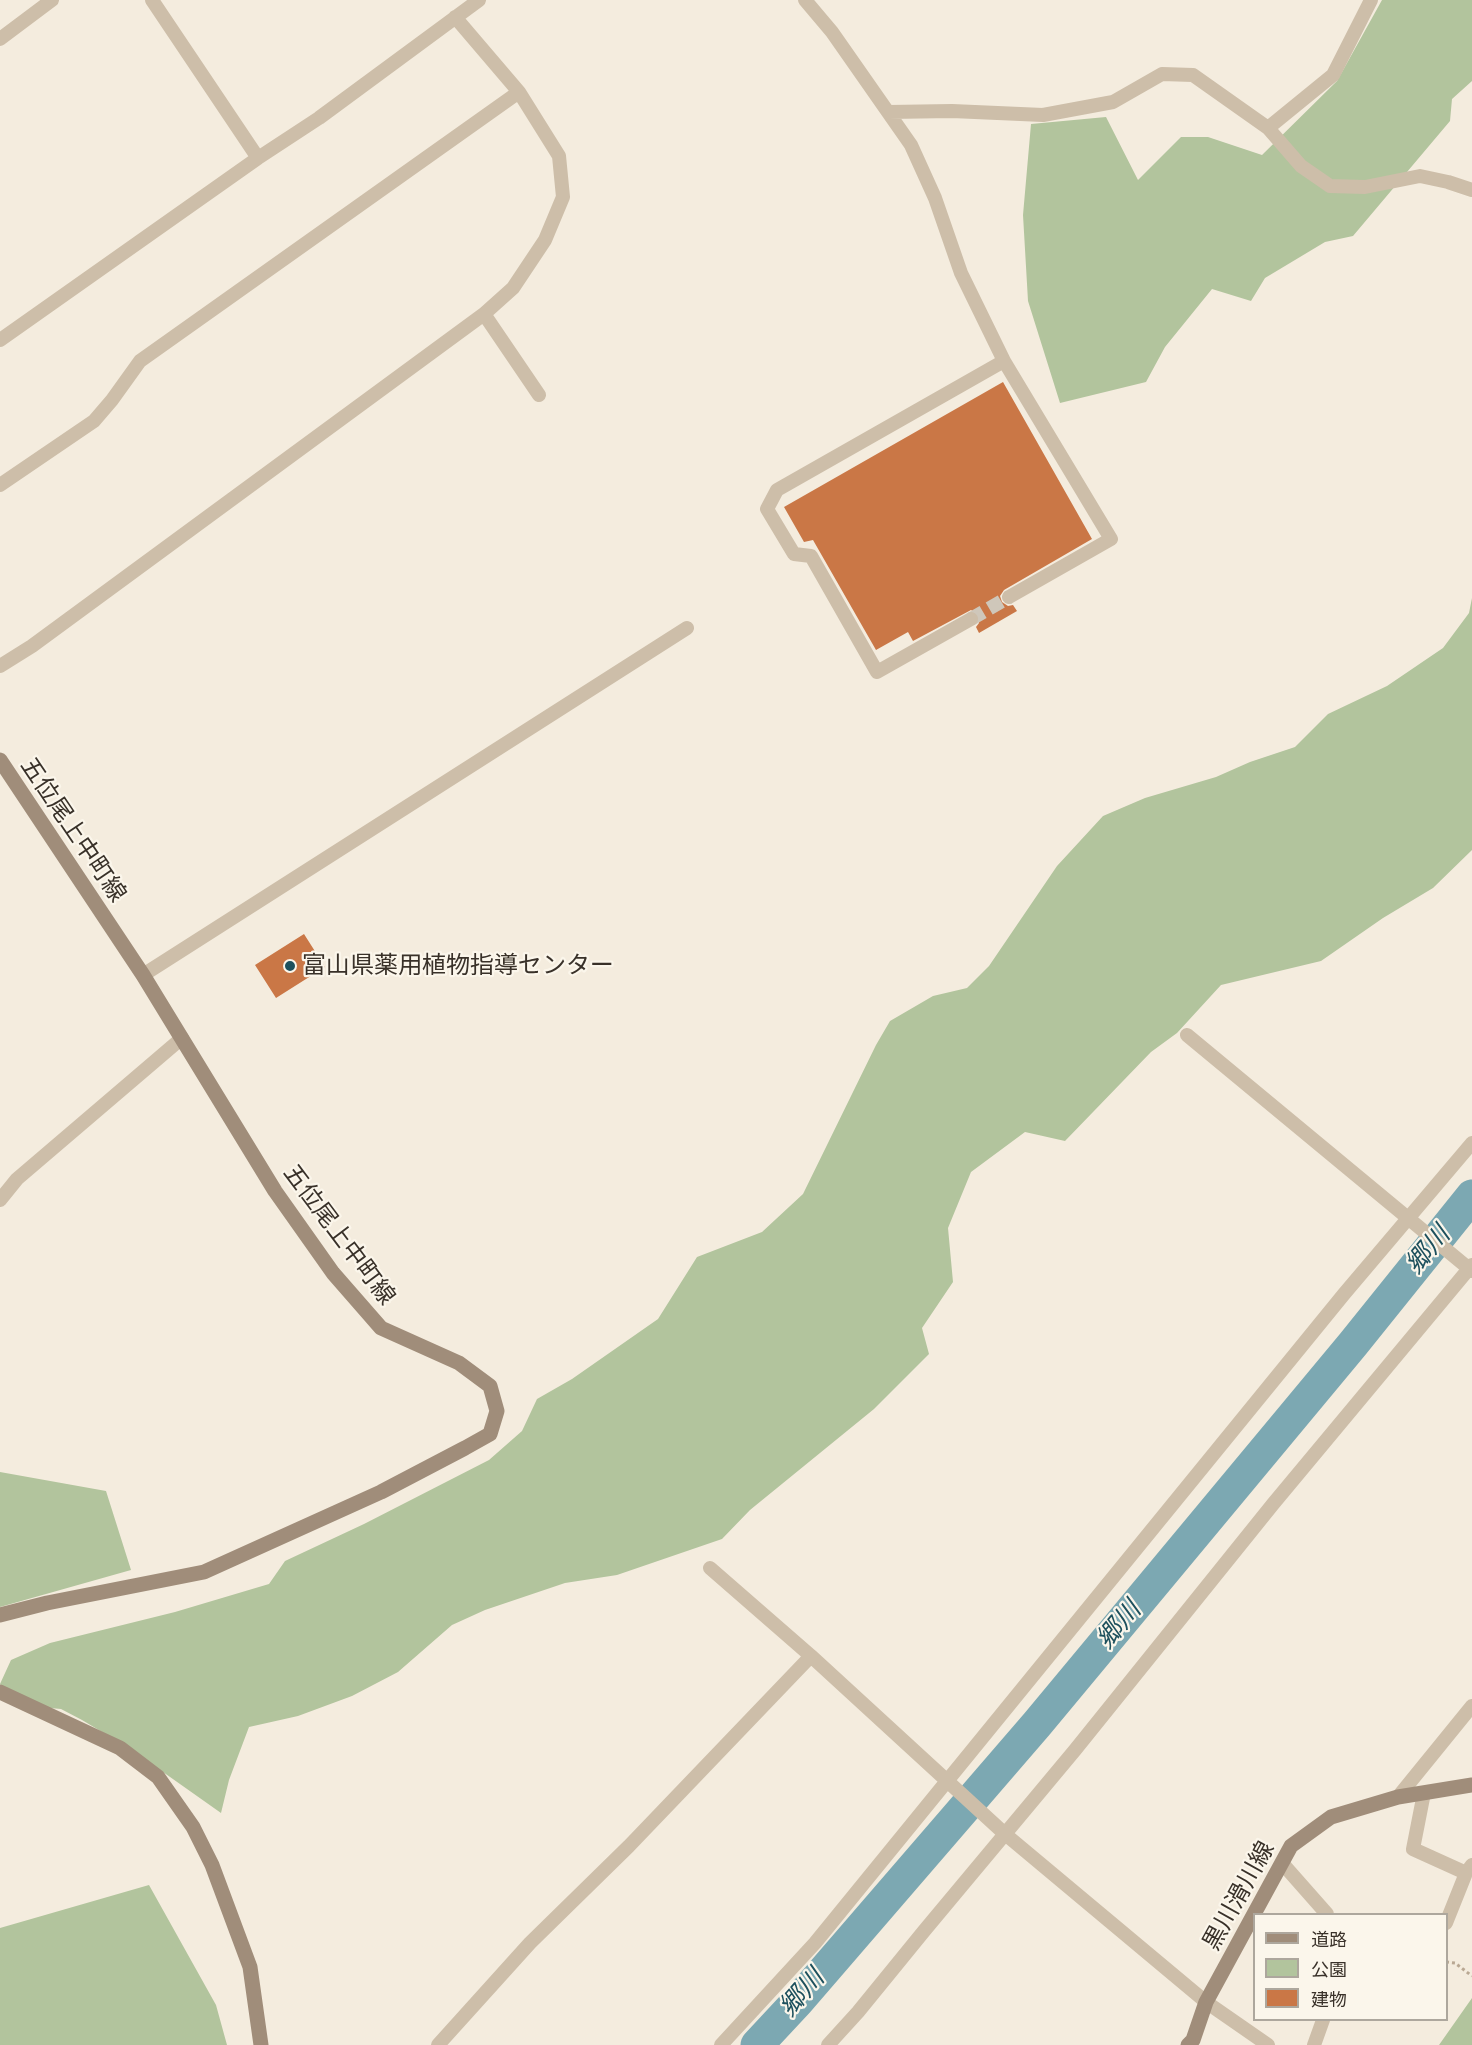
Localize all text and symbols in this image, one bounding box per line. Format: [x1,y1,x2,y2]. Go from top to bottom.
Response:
street label: 五位尾上中町線 [14,752,132,908]
place label: 富山県薬用植物指導センター [302,952,614,980]
marker: 富山県薬用植物指導センター [283,959,297,973]
street label: 五位尾上中町線 [277,1159,401,1311]
water label: 郷川 [1399,1220,1457,1280]
water label: 郷川 [1090,1595,1148,1655]
street label: 黒川滑川線 [1197,1837,1281,1955]
legend [1253,1913,1448,2021]
text: 道路 [1311,1932,1347,1950]
text: 公園 [1311,1962,1347,1980]
water label: 郷川 [773,1963,831,2023]
text: 建物 [1311,1992,1347,2010]

